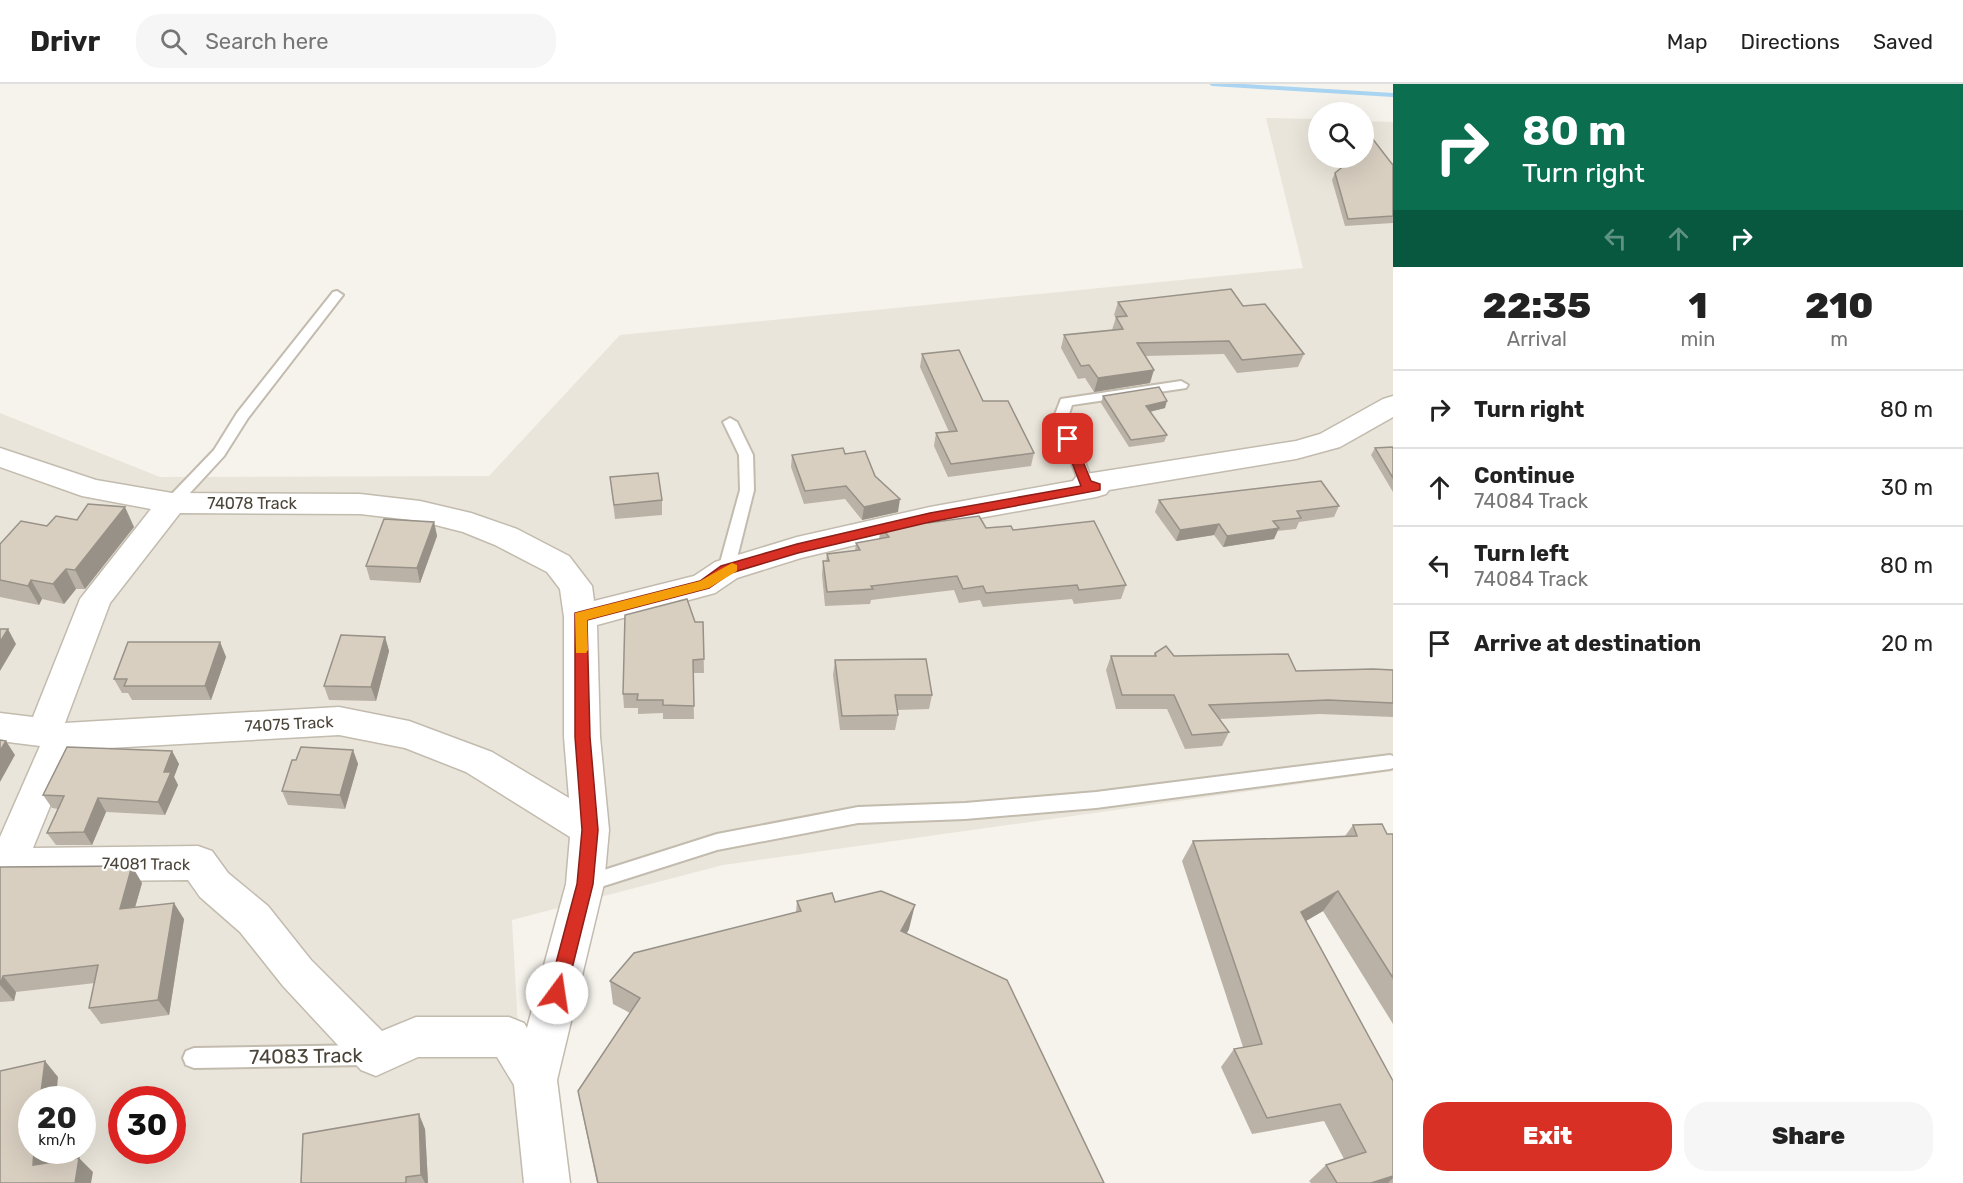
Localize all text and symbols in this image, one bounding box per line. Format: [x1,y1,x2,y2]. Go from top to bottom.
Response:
search box [136,14,556,68]
text: Drivr [30,25,100,58]
icon: search [157,25,190,58]
text: Search here [205,28,329,55]
text: Map [1667,29,1708,54]
text: Directions [1741,29,1840,54]
text: Saved [1873,29,1933,54]
map controls [1308,102,1374,168]
button: search [1308,102,1374,168]
text: 80 m [1522,106,1626,156]
icon: right [1423,108,1501,186]
text: Turn right [1522,157,1645,189]
icon: left [1599,222,1632,255]
icon: ahead [1662,222,1695,255]
icon: right [1725,222,1758,255]
text: 22:35 [1483,284,1591,327]
text: 1 [1688,284,1707,327]
text: 210 [1805,284,1873,327]
text: Arrival [1507,327,1567,351]
text: min [1681,327,1715,351]
text: m [1830,327,1848,351]
icon: right [1423,393,1456,426]
text: Turn right [1474,396,1584,423]
text: 80 m [1880,396,1933,423]
pin [1042,413,1093,464]
icon: arrive [1051,422,1084,455]
text: Continue [1474,462,1575,489]
icon: ahead [1423,471,1456,504]
text: 30 m [1881,474,1933,501]
text: 74084 Track [1474,489,1588,513]
street label: 74078 Track [207,494,297,513]
text: Turn left [1474,540,1569,567]
icon: left [1423,549,1456,582]
text: 80 m [1880,552,1933,579]
text: 74084 Track [1474,567,1588,591]
icon: arrive [1423,627,1456,660]
text: Arrive at destination [1474,630,1701,657]
text: 20 m [1881,630,1933,657]
street label: 74075 Track [244,712,335,736]
street label: 74081 Track [102,854,191,874]
position arrow [525,961,589,1025]
street label: 74083 Track [249,1043,364,1069]
speed limit sign: 30 [108,1086,186,1164]
text: 20 [37,1100,77,1136]
button: Exit [1423,1102,1672,1171]
button: Share [1684,1102,1933,1171]
text: km/h [38,1131,76,1149]

